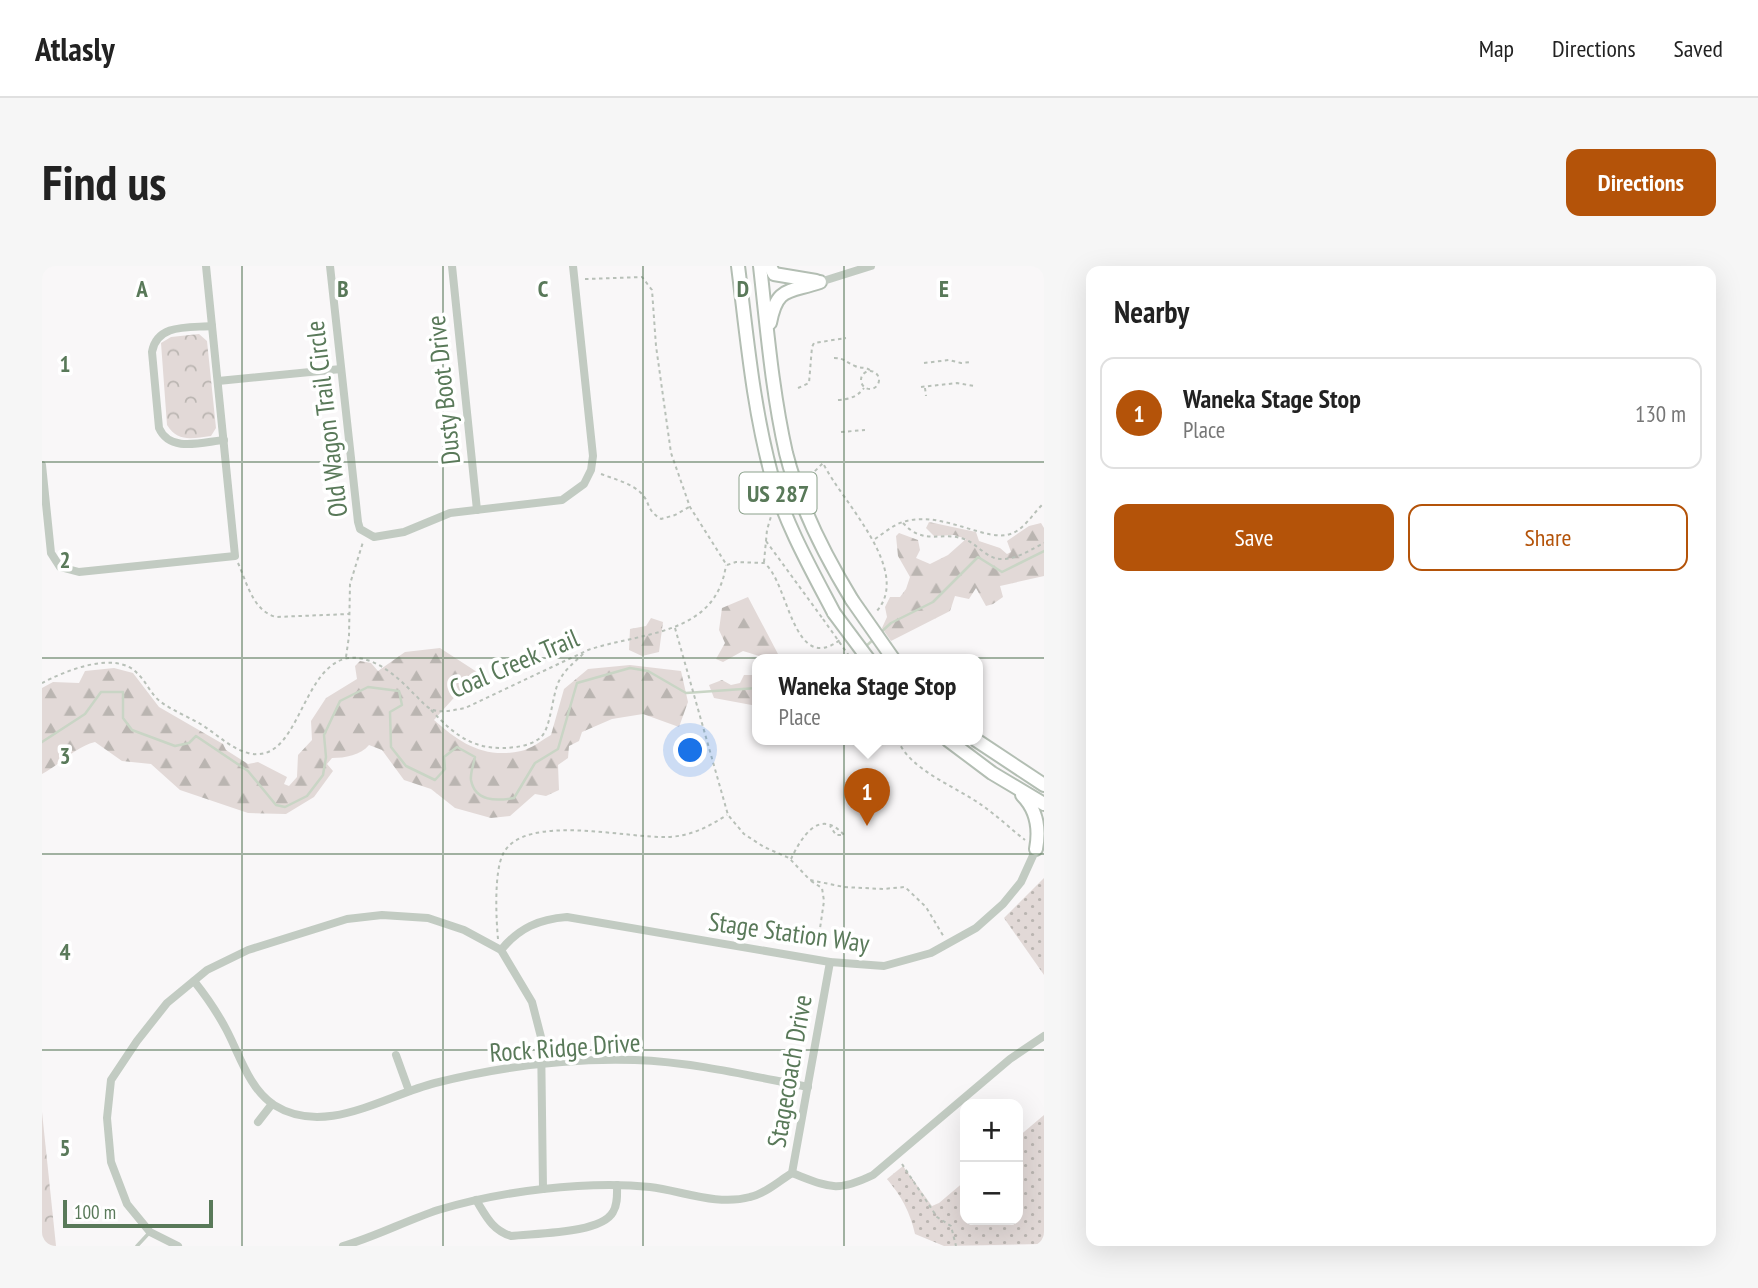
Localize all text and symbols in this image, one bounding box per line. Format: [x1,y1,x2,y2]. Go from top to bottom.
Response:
text: Atlasly [35,27,115,70]
text: Map [1479,33,1514,64]
text: Directions [1552,33,1636,64]
text: Saved [1674,33,1723,64]
button: Directions [1566,149,1716,216]
text: Find us [42,150,166,214]
text: A [135,274,148,303]
text: B [337,274,349,303]
text: C [538,274,549,303]
text: D [737,274,749,303]
text: E [939,274,949,303]
text: Nearby [1114,292,1189,331]
street label: Dusty Boot Drive [419,314,467,466]
street label: Old Wagon Trail Circle [298,319,354,519]
text: 1 [60,349,71,378]
text: Waneka Stage Stop [1183,382,1361,415]
text: 1 [1134,399,1145,428]
text: 130 m [1635,399,1686,428]
text: Place [1183,415,1225,444]
road number: US 287 [740,473,816,514]
button: Save [1114,504,1394,571]
button: Share [1408,504,1688,571]
text: 2 [60,545,71,574]
street label: Coal Creek Trail [444,621,584,705]
popup [752,654,983,745]
text: Waneka Stage Stop [779,669,956,702]
text: Place [779,702,821,731]
your location [673,733,707,767]
text: 3 [60,741,71,770]
pin: 1 [844,768,890,826]
street label: Stage Station Way [706,904,872,960]
text: 4 [60,937,71,966]
street label: Stagecoach Drive [759,992,819,1150]
street label: Rock Ridge Drive [489,1025,641,1069]
map controls [960,1099,1023,1225]
button: + [960,1099,1023,1162]
text: 5 [60,1133,71,1162]
button: − [960,1162,1023,1225]
scale bar [63,1197,214,1229]
text: 100 m [74,1200,116,1224]

